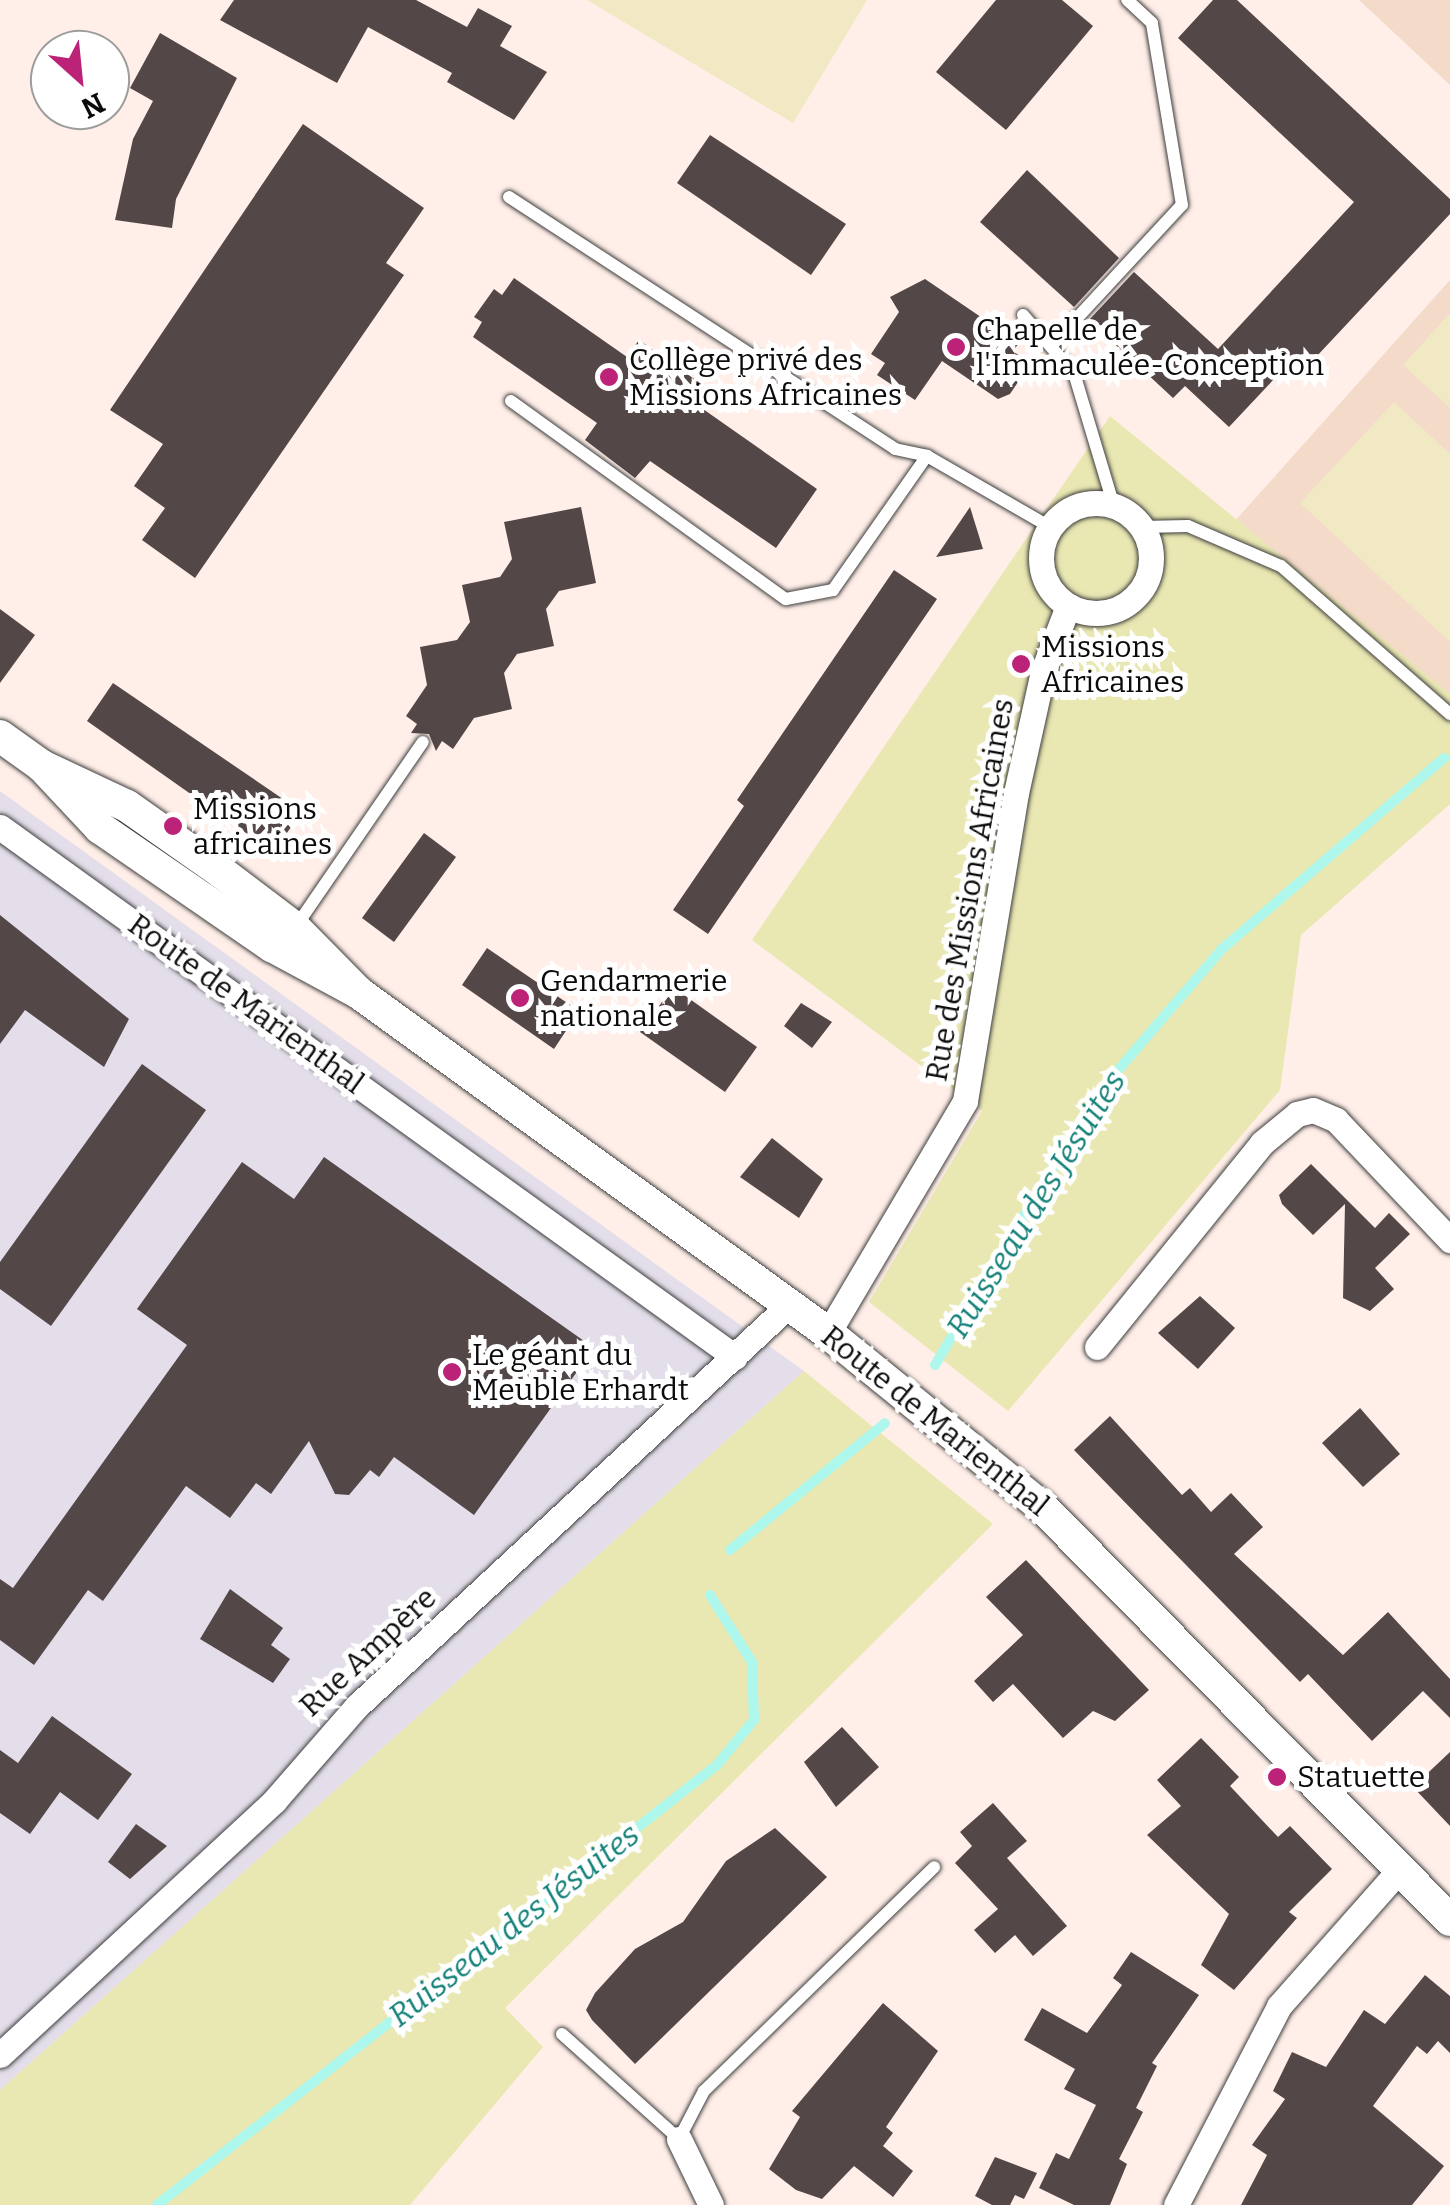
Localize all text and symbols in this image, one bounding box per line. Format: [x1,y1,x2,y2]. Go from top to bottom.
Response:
north arrow [30,30,130,130]
text: N [76,86,110,125]
place label: Chapelle de l'Immaculée-Conception [976,312,1324,382]
marker: Chapelle de l'Immaculée-Conception [945,336,967,358]
place label: Collège privé des Missions Africaines [629,342,902,412]
marker: Collège privé des Missions Africaines [598,366,620,388]
place label: Missions Africaines [1041,629,1184,700]
marker: Missions Africaines [1010,653,1032,675]
street label: Rue des Missions Africaines [919,696,1021,1084]
place label: Missions africaines [193,791,332,862]
marker: Missions africaines [162,815,184,837]
street label: Route de Marienthal [121,907,371,1101]
place label: Gendarmerie nationale [540,963,727,1034]
marker: Gendarmerie nationale [509,987,531,1009]
water label: Ruisseau des Jésuites [938,1063,1134,1345]
street label: Route de Marienthal [814,1318,1056,1524]
place label: Le géant du Meuble Erhardt [472,1337,689,1408]
marker: Le géant du Meuble Erhardt [441,1361,463,1383]
street label: Rue Ampère [293,1580,443,1724]
place label: Statuette [1297,1759,1425,1795]
marker: Statuette [1266,1766,1288,1788]
water label: Ruisseau des Jésuites [381,1815,647,2035]

